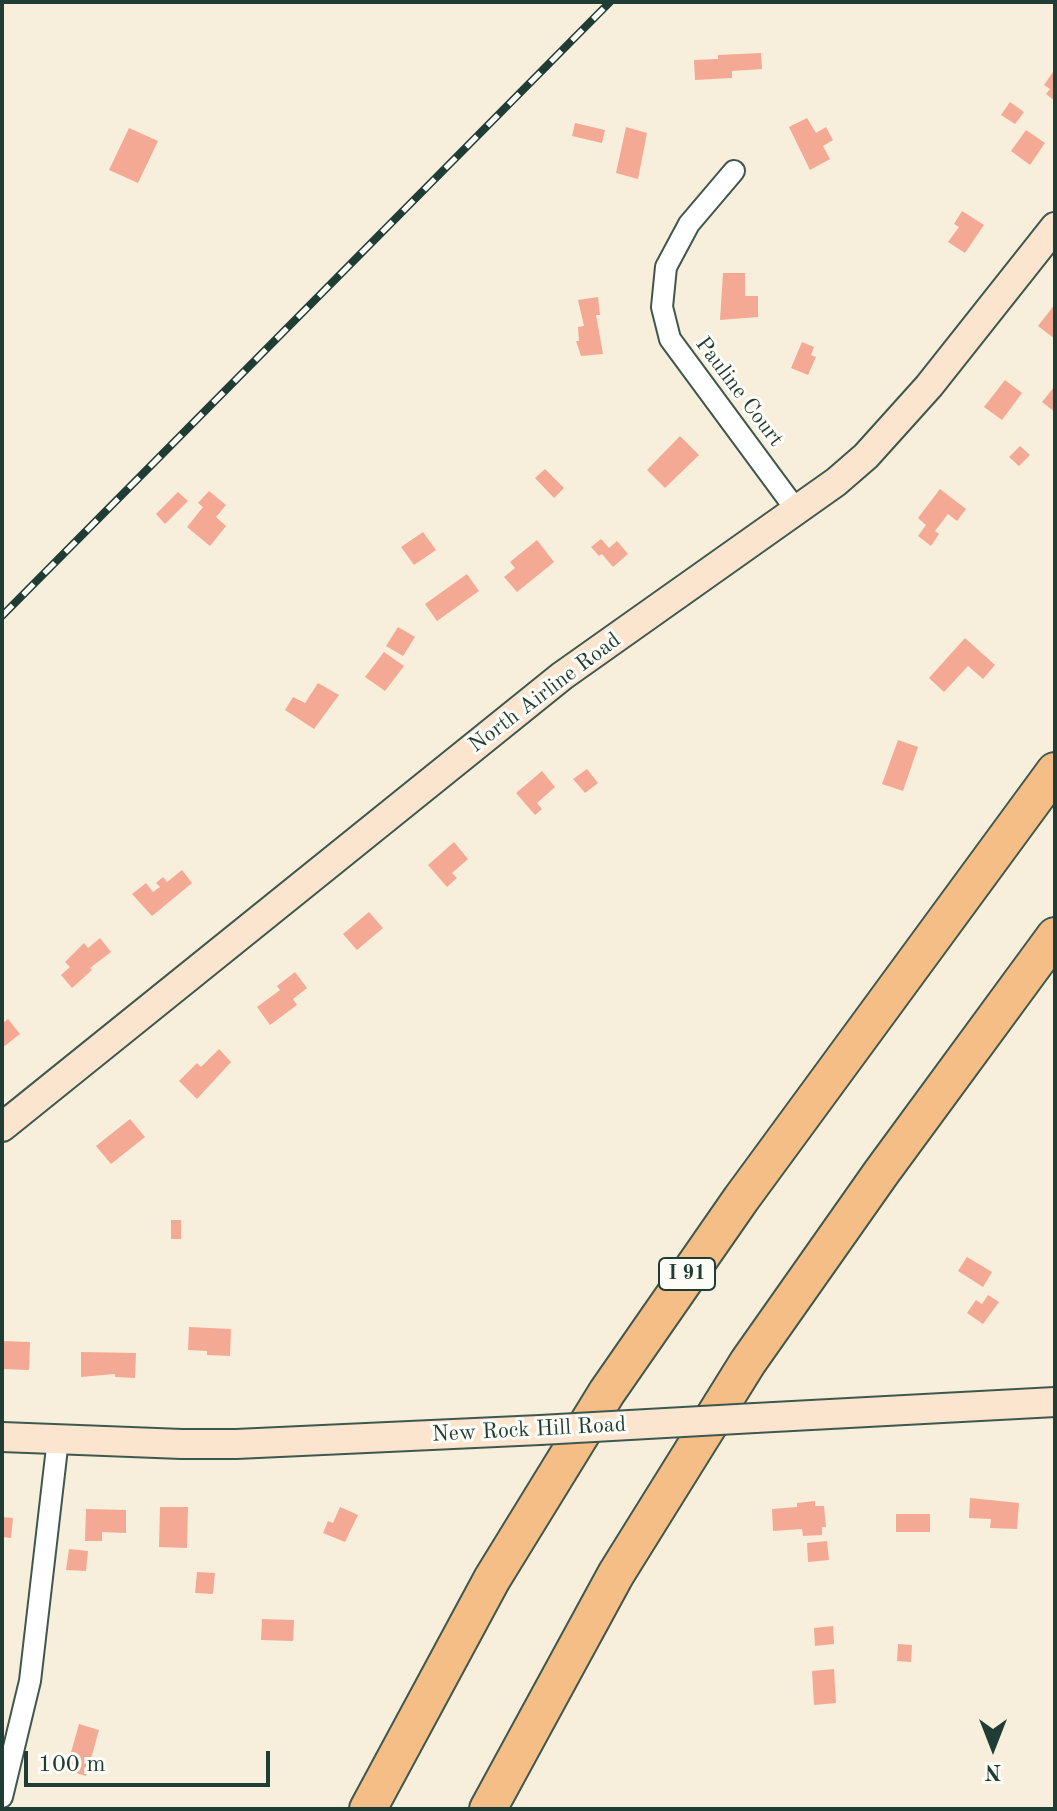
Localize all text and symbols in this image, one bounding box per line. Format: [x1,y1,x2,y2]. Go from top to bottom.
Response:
street label: Pauline Court [689,332,789,452]
street label: North Airline Road [464,627,626,759]
road number: I 91 [659,1258,715,1290]
street label: New Rock Hill Road [431,1412,627,1448]
north arrow [953,1707,1033,1787]
scale bar [28,1735,274,1785]
text: 100 m [38,1753,106,1777]
text: N [985,1760,1001,1782]

